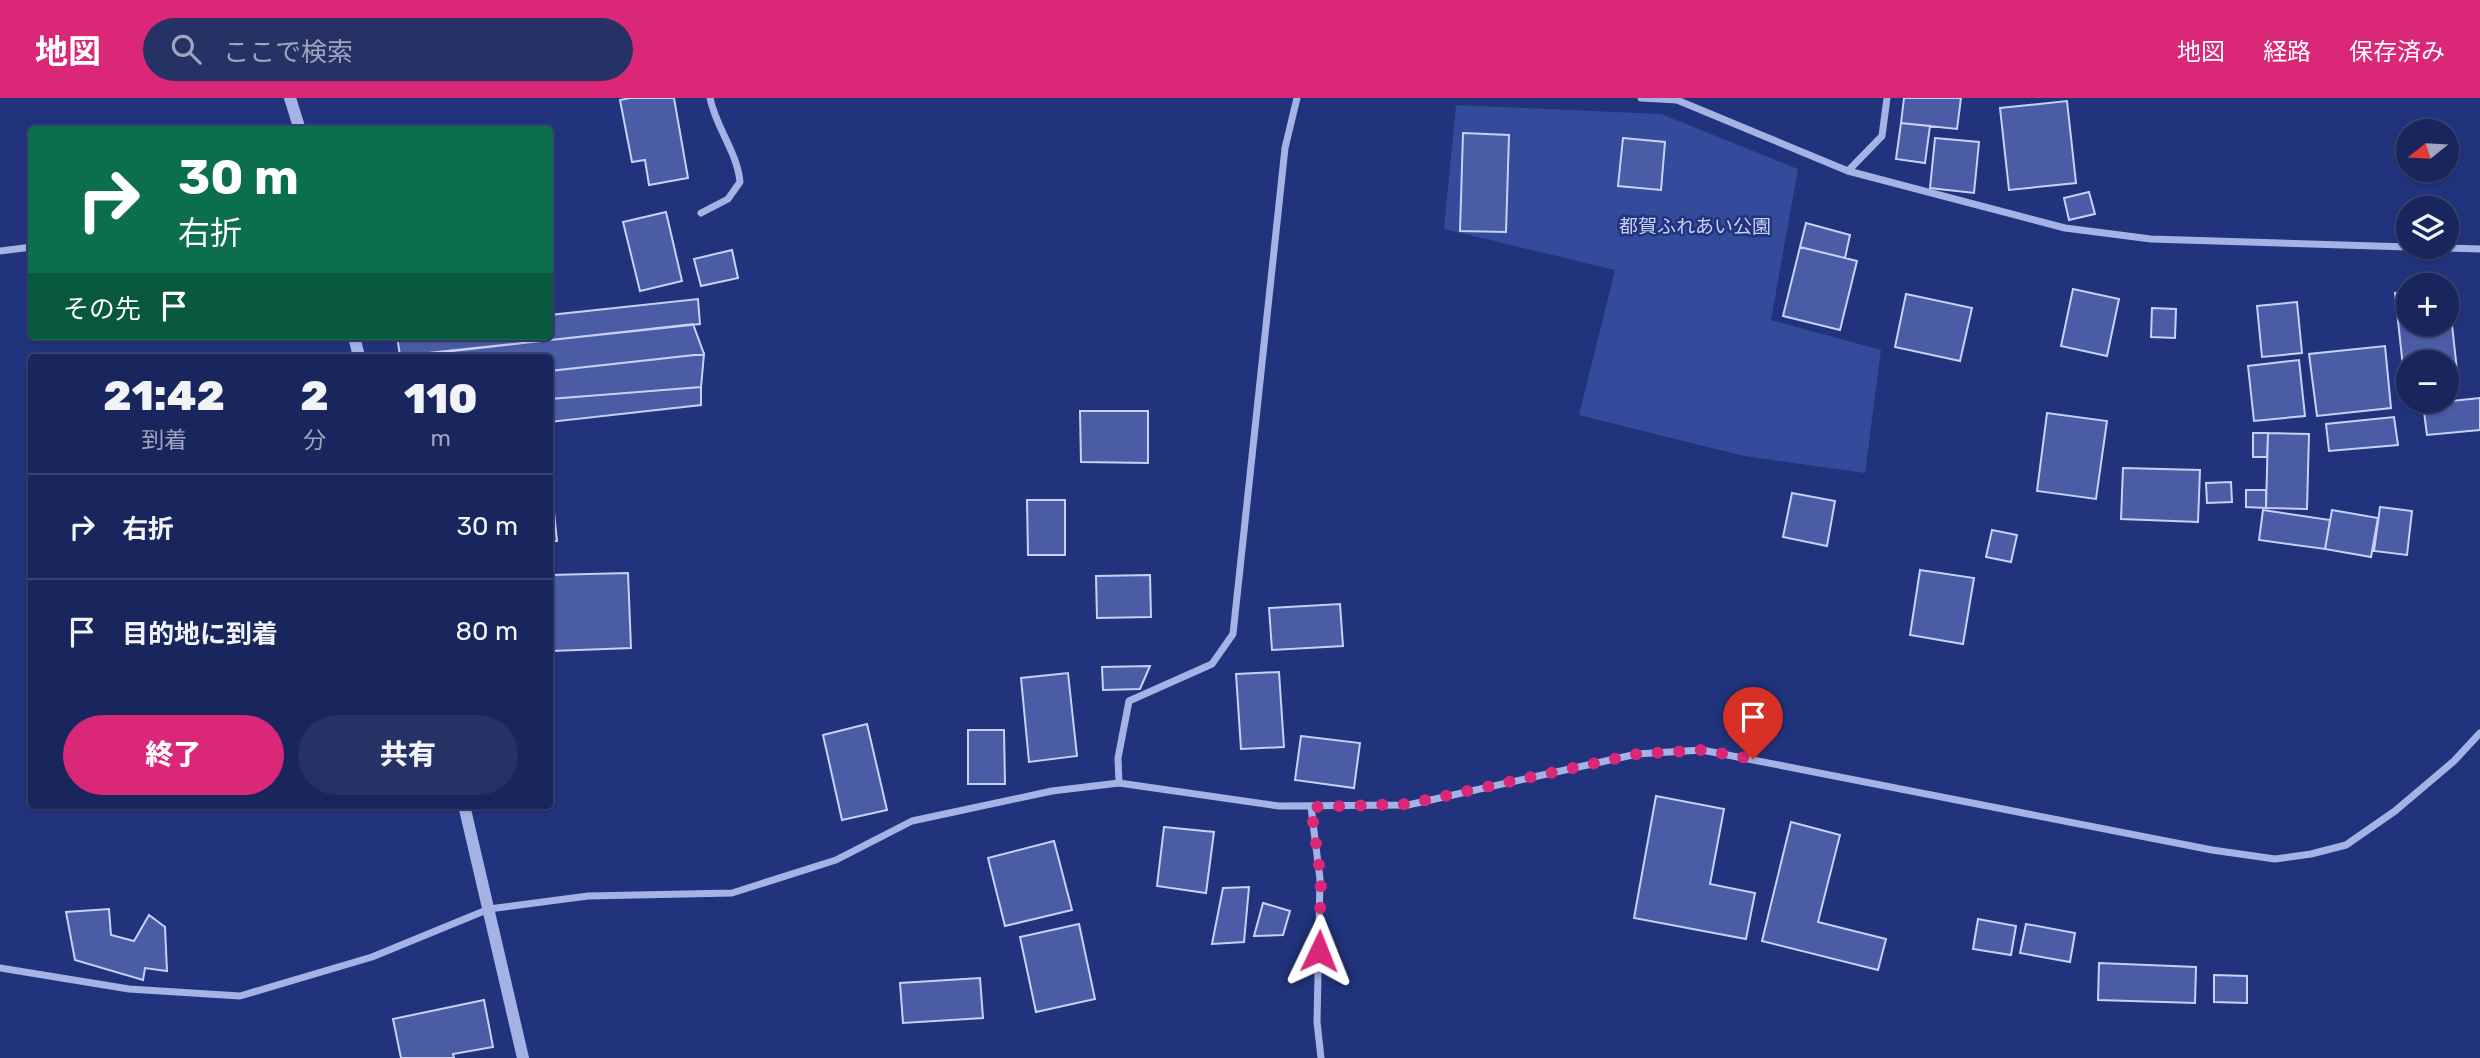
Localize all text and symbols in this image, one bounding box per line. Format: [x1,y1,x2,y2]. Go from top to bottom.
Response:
search box [143,18,633,81]
icon: search [167,30,205,68]
text: 地図 [35,32,101,71]
text: ここで検索 [223,37,353,68]
text: 地図 [2177,38,2225,66]
text: 経路 [2263,38,2311,66]
text: 保存済み [2349,38,2445,66]
north arrow [2396,119,2459,182]
map controls [2396,119,2459,413]
text: 30 m [178,148,299,206]
icon: right [63,154,154,245]
button: layers [2396,196,2459,259]
text: 右折 [178,214,242,252]
park label: 都賀ふれあい公園 [1619,215,1771,238]
button: + [2396,273,2459,336]
icon: arrive [155,287,193,325]
text: その先 [63,294,141,325]
button: − [2396,350,2459,413]
text: 21:42 [103,371,225,421]
text: 2 [300,371,329,421]
text: 110 [404,374,478,424]
text: m [431,424,451,452]
text: 到着 [141,426,187,454]
text: 分 [303,426,326,454]
icon: right [63,508,101,546]
text: 30 m [456,511,518,542]
text: 右折 [122,514,174,545]
icon: arrive [63,613,101,651]
text: 80 m [455,616,518,647]
text: 目的地に到着 [122,619,278,650]
pin [1723,687,1783,759]
icon: arrive [1734,698,1772,736]
button: 終了 [63,715,284,795]
button: 共有 [298,715,518,795]
position arrow [1282,914,1356,988]

